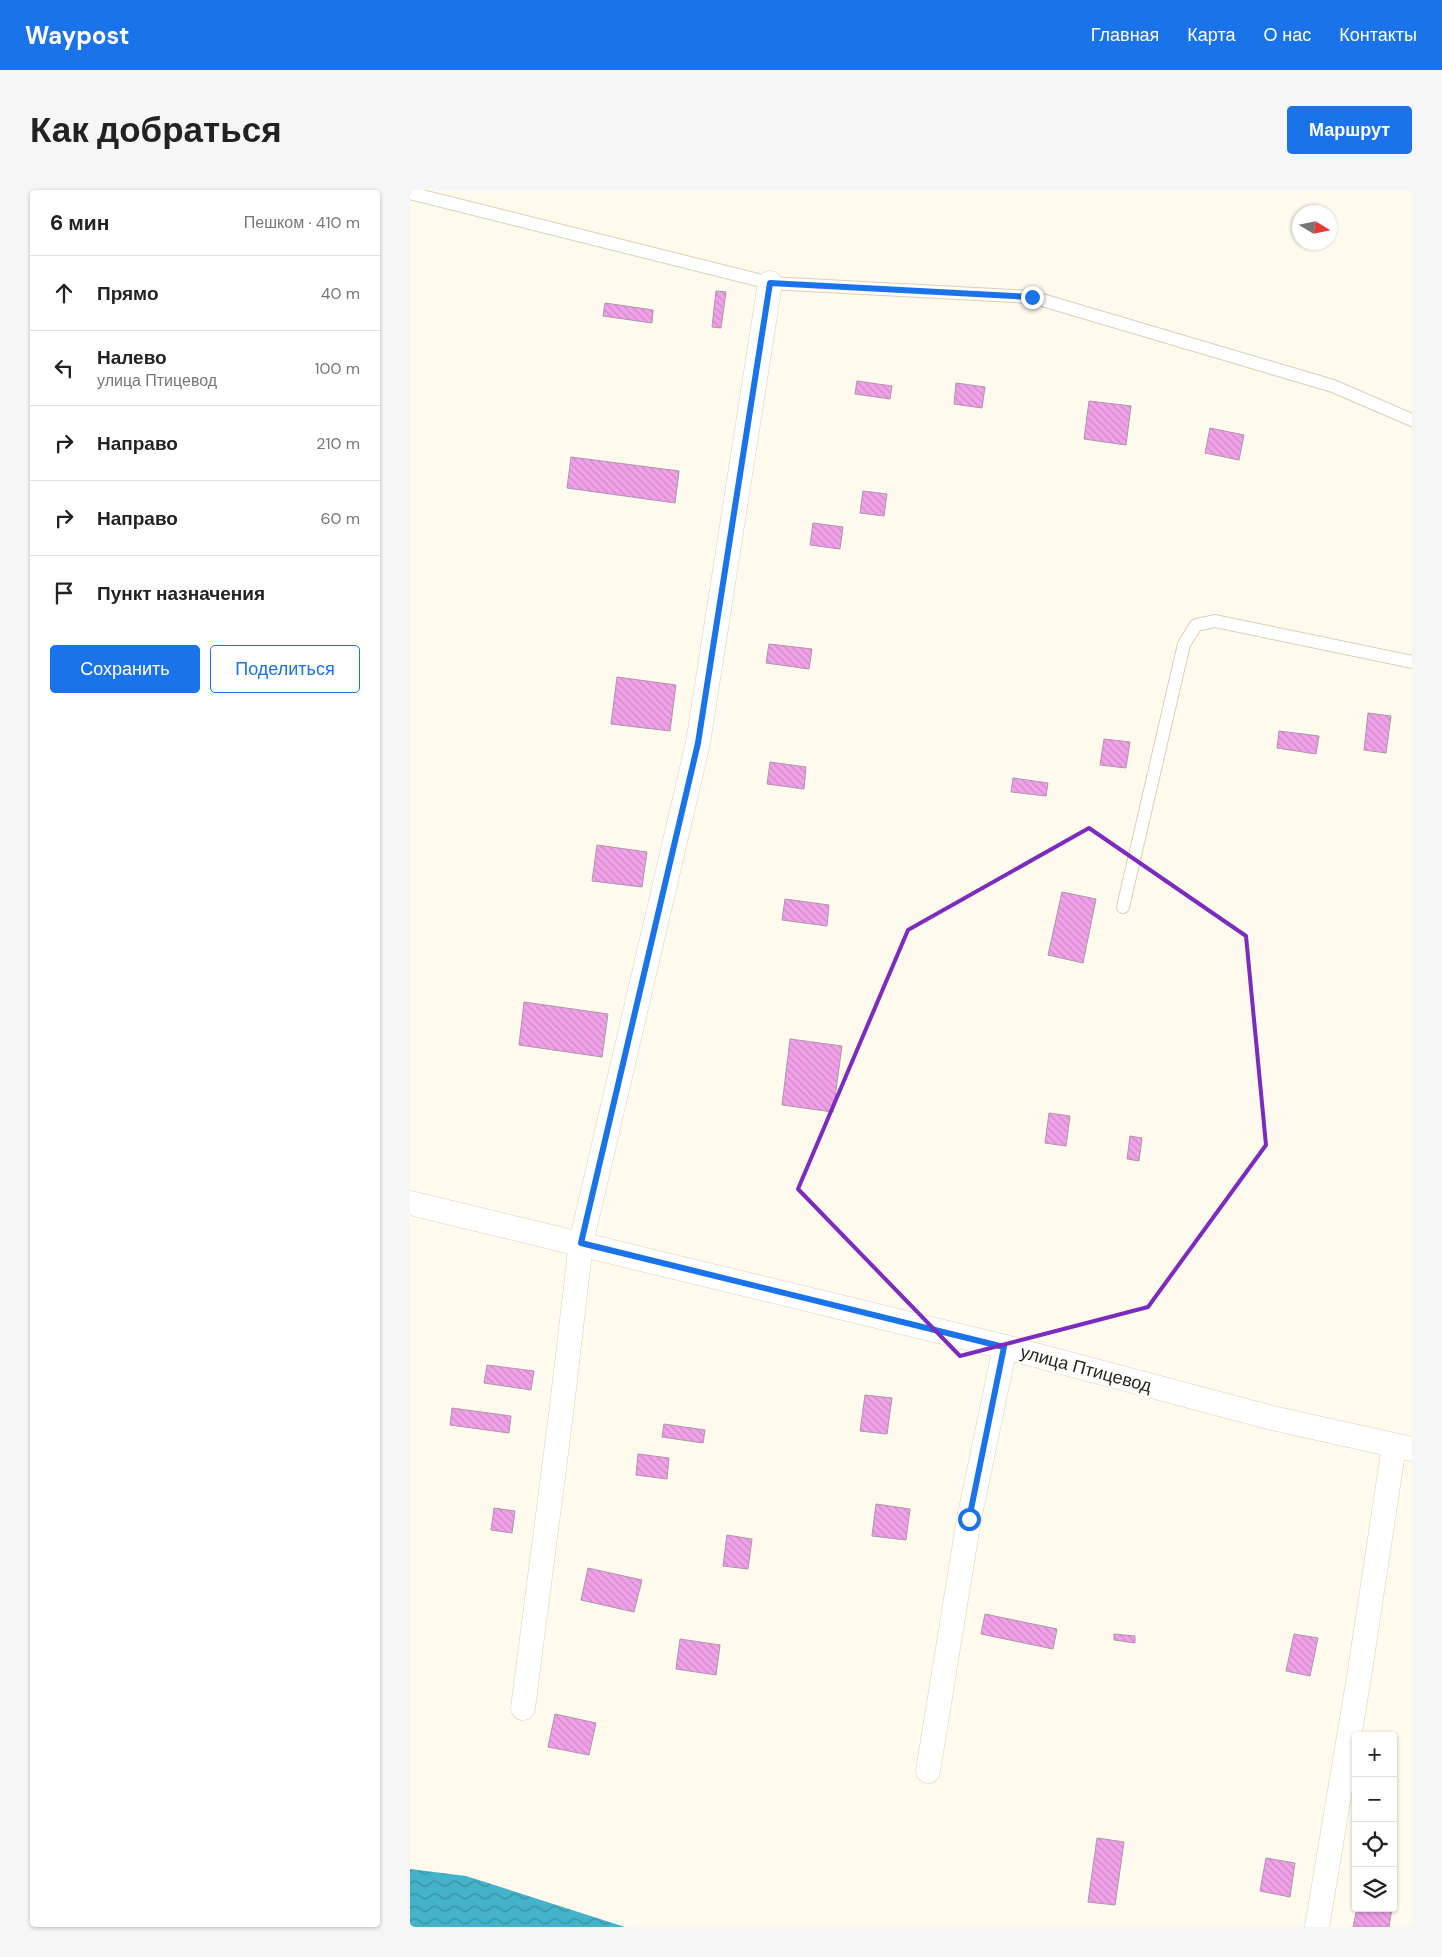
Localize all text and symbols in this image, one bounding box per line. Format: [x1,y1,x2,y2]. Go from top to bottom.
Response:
text: Waypost [25,20,129,51]
text: Главная [1091,23,1159,47]
text: Карта [1187,23,1236,47]
text: О нас [1264,23,1311,47]
text: Контакты [1339,23,1417,47]
button: Маршрут [1287,106,1412,154]
text: Как добраться [30,107,282,153]
north arrow [1292,205,1337,250]
text: 6 мин [50,209,109,237]
text: Пешком · 410 m [244,212,360,233]
icon: ahead [50,279,78,307]
text: Прямо [97,281,159,306]
text: 40 m [321,283,360,304]
route end [1021,286,1044,309]
text: Налево [97,345,167,370]
icon: left [50,354,78,382]
text: 100 m [315,358,360,379]
text: улица Птицевод [97,370,217,391]
icon: right [50,429,78,457]
text: Направо [97,431,178,456]
text: 210 m [316,433,360,454]
icon: right [50,504,78,532]
text: Направо [97,506,178,531]
text: 60 m [320,508,360,529]
icon: arrive [50,579,78,607]
text: Пункт назначения [97,581,265,606]
button: Сохранить [50,645,200,693]
button: Поделиться [210,645,360,693]
street label: улица Птицевод [1018,1340,1155,1398]
route start [958,1508,981,1531]
map controls [1352,1732,1397,1912]
button: + [1352,1732,1397,1777]
button: − [1352,1777,1397,1822]
button: locate [1352,1822,1397,1867]
button: layers [1352,1867,1397,1912]

